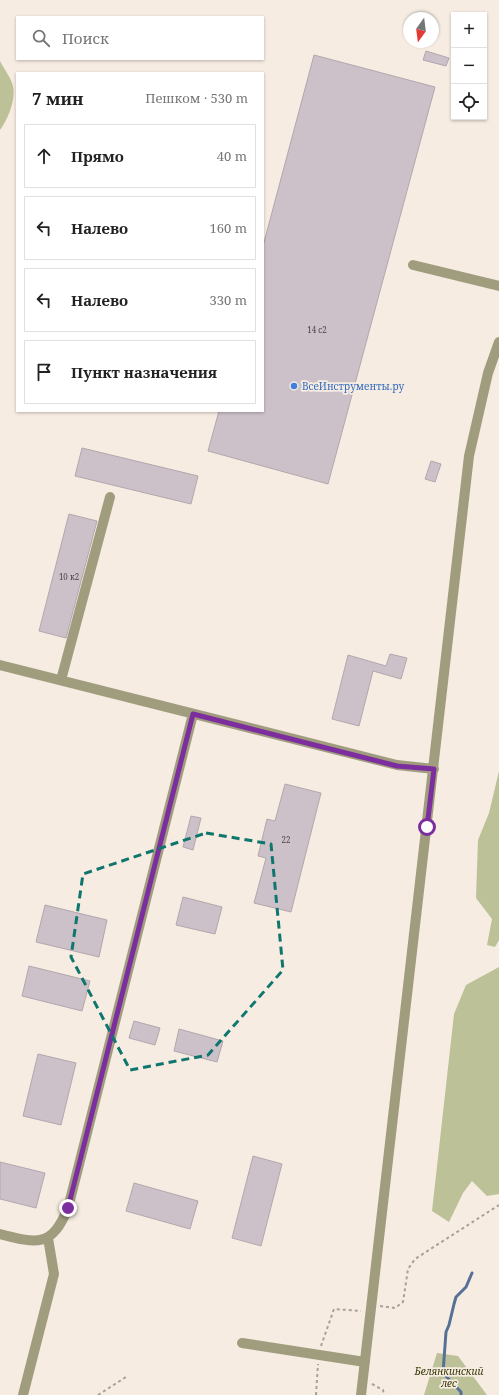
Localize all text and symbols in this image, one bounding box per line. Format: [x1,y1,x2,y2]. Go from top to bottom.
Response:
north arrow [403,12,439,48]
map controls [451,12,487,120]
button: + [451,12,487,48]
search box [16,16,264,60]
icon: search [30,27,52,49]
text: Поиск [62,28,109,48]
button: − [451,48,487,84]
button: locate [451,84,487,120]
text: 7 мин [32,87,84,110]
text: Пешком · 530 m [145,89,248,107]
icon: ahead [33,145,55,167]
text: Прямо [71,146,124,166]
text: 40 m [217,147,247,165]
icon: left [33,217,55,239]
text: Налево [71,218,128,238]
text: 160 m [210,219,247,237]
icon: left [33,289,55,311]
text: Налево [71,290,128,310]
text: 330 m [210,291,247,309]
house number: 14 с2 [307,324,327,335]
icon: arrive [33,361,55,383]
text: Пункт назначения [71,362,217,382]
place label: ВсеИнструменты.ру [302,379,405,393]
marker: ВсеИнструменты.ру [289,381,299,391]
house number: 10 к2 [59,571,79,582]
route start [418,818,436,836]
house number: 22 [282,834,290,845]
route end [59,1199,77,1217]
park label: Белянкинский лес [414,1364,484,1390]

